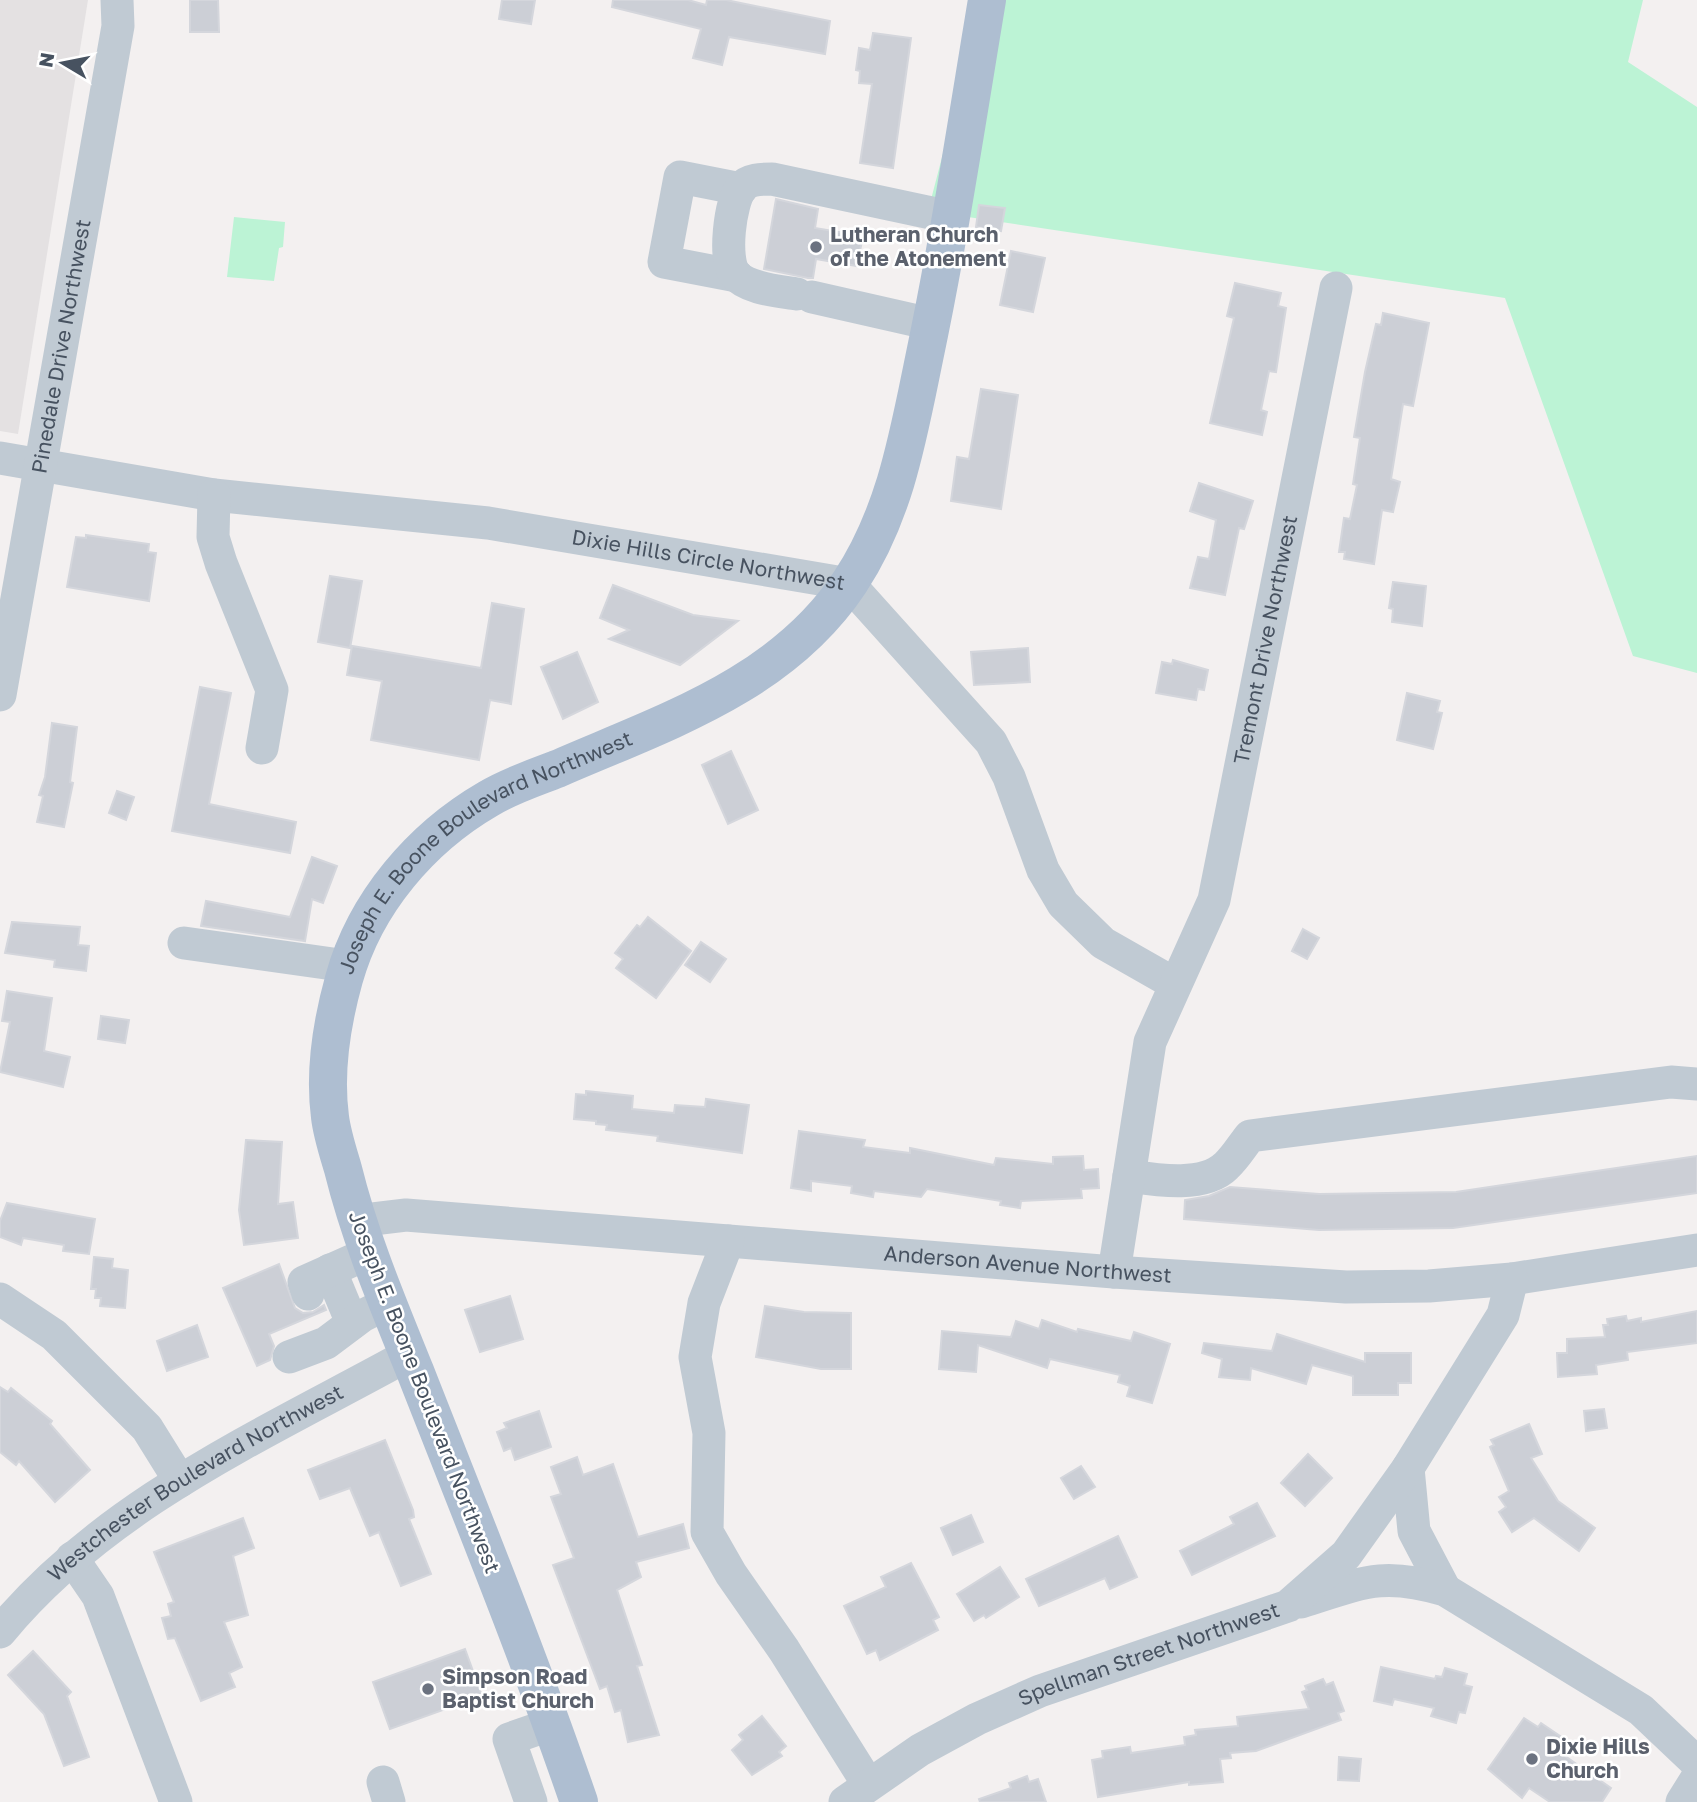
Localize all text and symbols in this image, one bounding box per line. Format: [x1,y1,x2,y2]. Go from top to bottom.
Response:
north arrow [28,28,98,98]
text: N [33,51,58,69]
street label: Pinedale Drive Northwest [25,217,96,475]
place label: Lutheran Church of the Atonement [830,221,1006,271]
marker: Lutheran Church of the Atonement [808,239,824,255]
street label: Tremont Drive Northwest [1227,513,1302,766]
street label: Dixie Hills Circle Northwest [570,523,847,595]
street label: Joseph E. Boone Boulevard Northwest [332,725,636,977]
street label: Joseph E. Boone Boulevard Northwest [344,1207,506,1577]
street label: Anderson Avenue Northwest [883,1240,1172,1288]
street label: Westchester Boulevard Northwest [42,1378,347,1586]
street label: Spellman Street Northwest [1014,1596,1283,1711]
place label: Simpson Road Baptist Church [442,1663,594,1713]
marker: Simpson Road Baptist Church [420,1681,436,1697]
place label: Dixie Hills Church [1546,1733,1650,1783]
marker: Dixie Hills Church [1524,1751,1540,1767]

